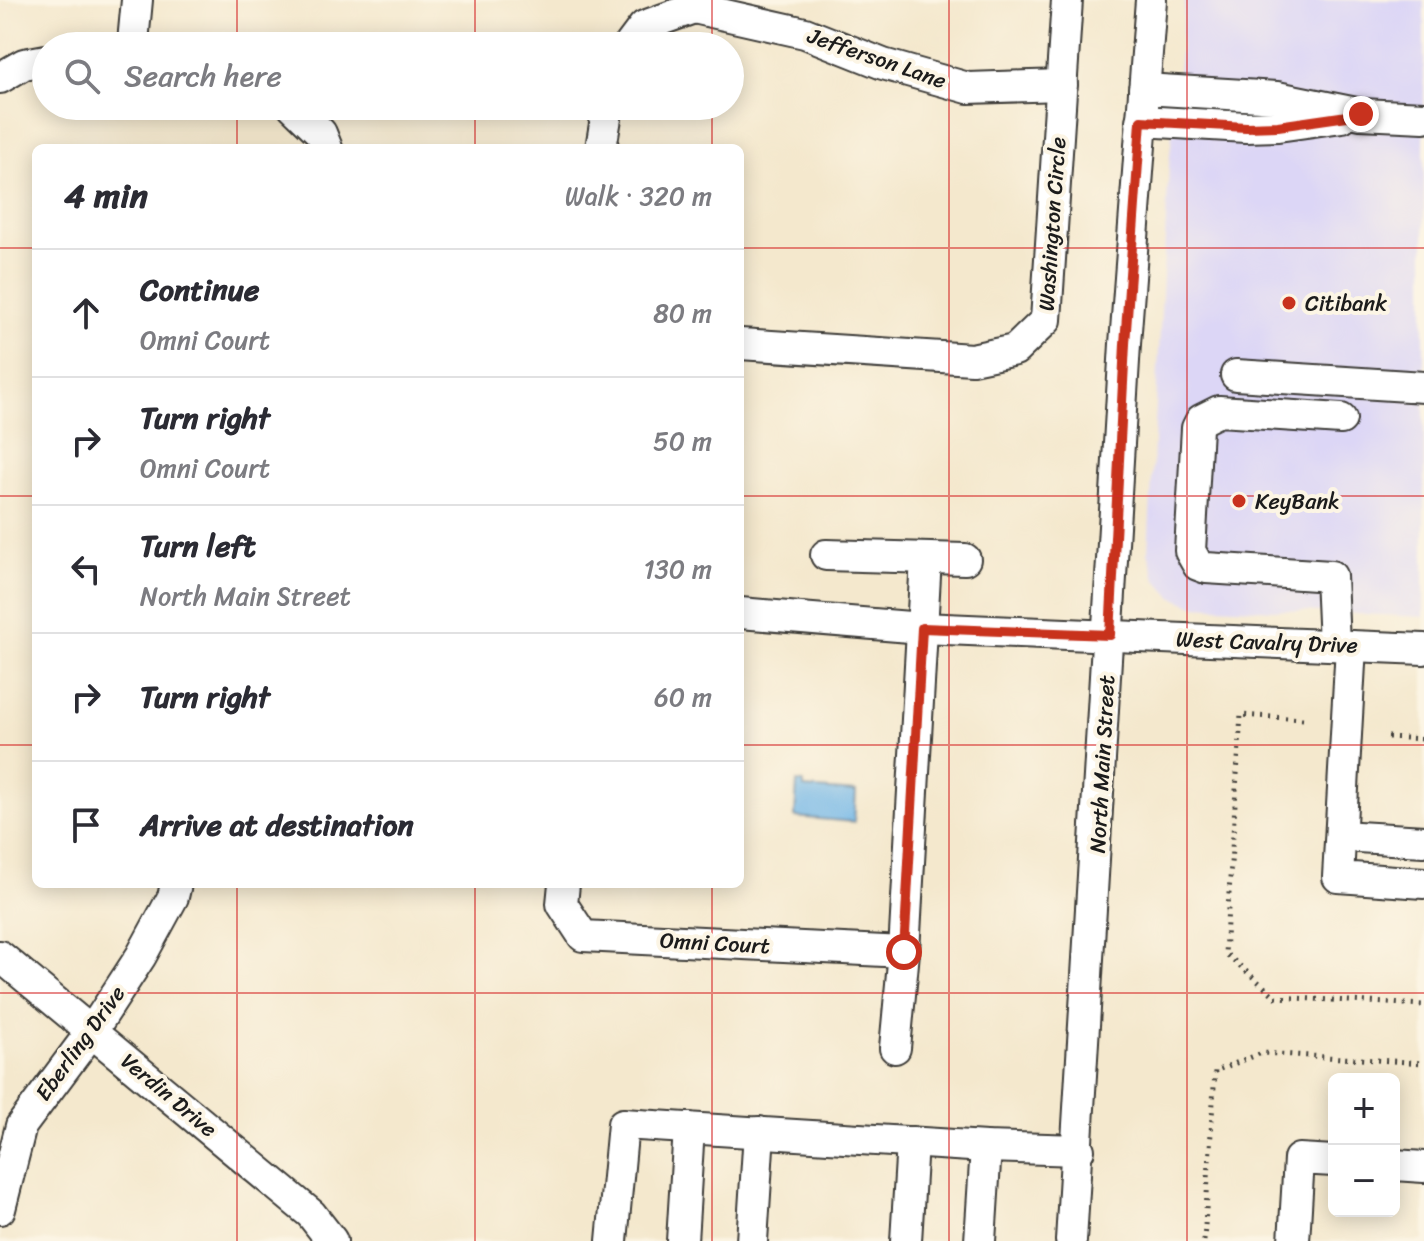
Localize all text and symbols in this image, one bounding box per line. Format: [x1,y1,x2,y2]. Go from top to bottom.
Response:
street label: Jefferson Lane [801,16,952,100]
search box [32,32,744,120]
text: Search here [124,49,282,103]
icon: search [60,54,104,98]
route end [1343,96,1379,132]
street label: Washington Circle [1026,136,1078,312]
text: 4 min [64,166,148,226]
text: Walk · 320 m [565,173,712,219]
text: Continue [140,263,259,317]
place label: Citibank [1305,284,1387,323]
text: 80 m [653,290,712,336]
icon: ahead [64,291,108,335]
marker: Citibank [1280,294,1298,312]
text: Omni Court [140,317,270,363]
text: Turn right [140,391,270,445]
text: 50 m [653,418,712,464]
icon: right [64,419,108,463]
text: Omni Court [140,445,270,491]
place label: KeyBank [1255,482,1340,521]
marker: KeyBank [1230,492,1248,510]
text: Turn left [140,519,256,573]
text: 130 m [643,546,712,592]
icon: left [64,547,108,591]
text: North Main Street [140,573,351,619]
street label: West Cavalry Drive [1175,619,1359,665]
text: Turn right [140,670,270,724]
text: 60 m [654,674,712,720]
street label: North Main Street [1078,674,1126,854]
icon: right [64,675,108,719]
text: Arrive at destination [140,798,414,852]
icon: arrive [64,803,108,847]
street label: Omni Court [659,921,771,965]
route start [886,934,922,970]
street label: Eberling Drive [24,977,136,1109]
street label: Verdin Drive [112,1043,226,1147]
map controls [1328,1073,1400,1217]
button: + [1328,1073,1400,1145]
button: − [1328,1145,1400,1217]

